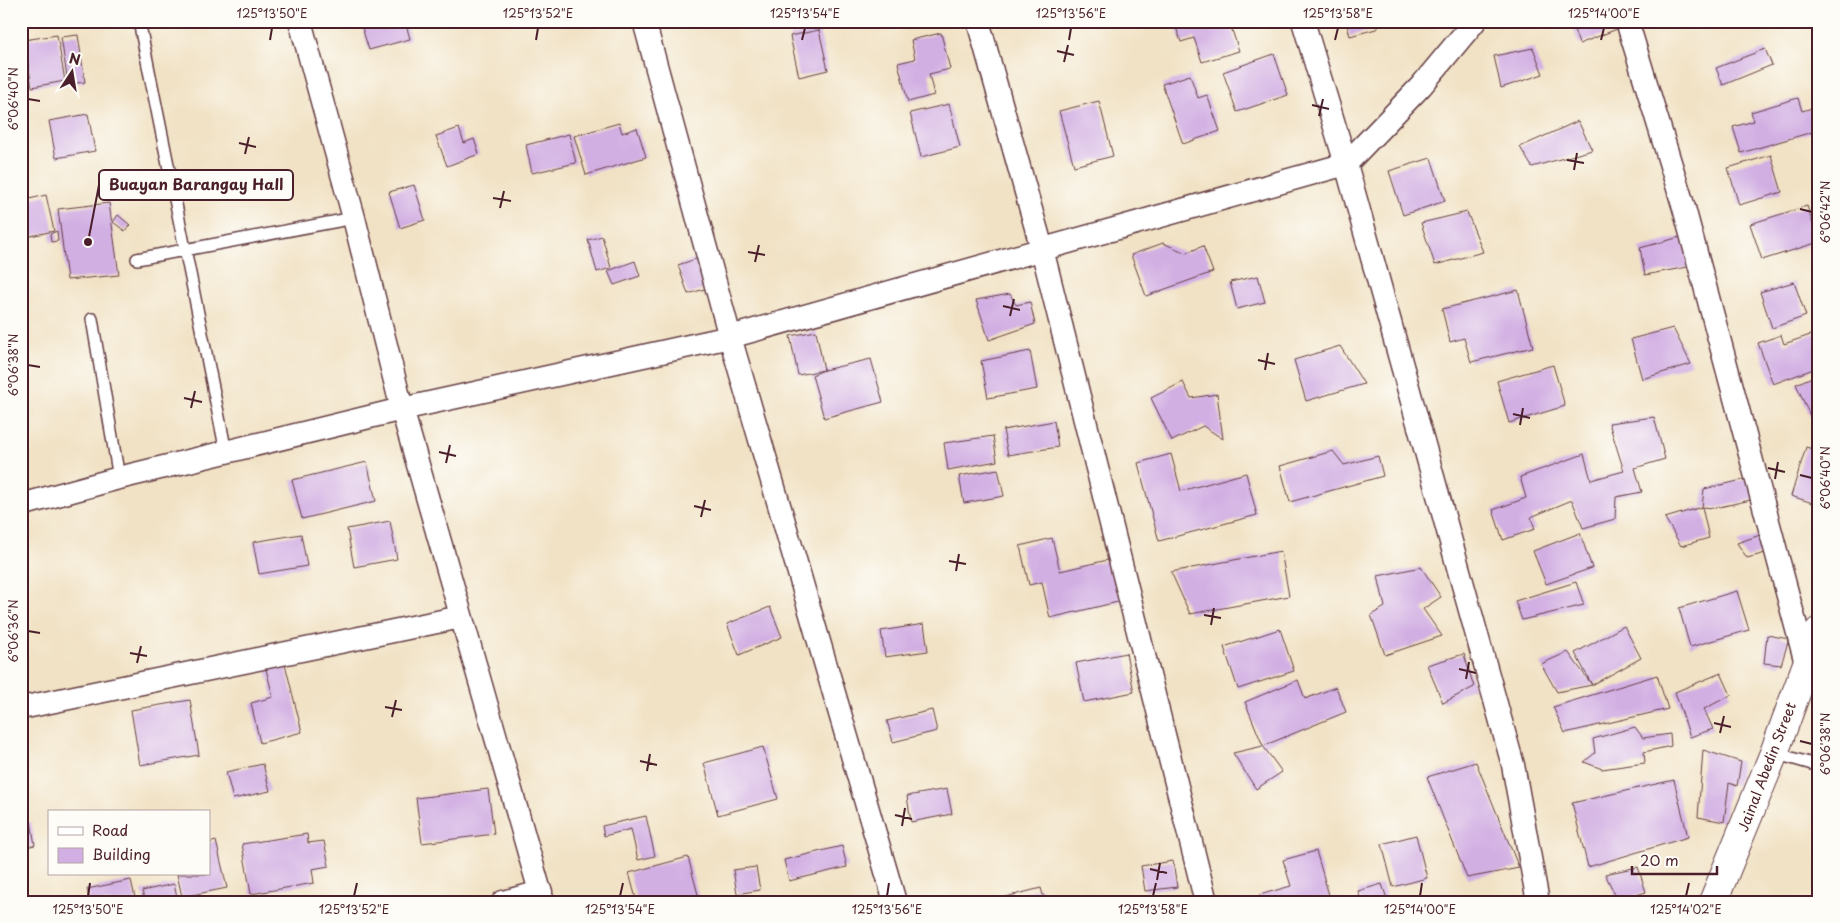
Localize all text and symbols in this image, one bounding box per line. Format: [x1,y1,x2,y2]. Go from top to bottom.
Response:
text: 125°13'50"E [237,4,307,22]
text: 125°13'52"E [503,4,573,22]
text: 125°13'54"E [770,4,840,22]
text: 125°13'56"E [1036,4,1106,22]
text: 125°13'58"E [1303,4,1373,22]
text: 125°14'00"E [1568,4,1640,22]
text: N [67,47,82,70]
north arrow [48,48,98,98]
text: 6°06'40"N [4,67,22,131]
callout: Buayan Barangay Hall [99,170,293,200]
text: Buayan Barangay Hall [109,172,283,195]
text: 6°06'42"N [1816,181,1834,243]
text: 6°06'38"N [4,334,22,396]
text: 6°06'40"N [1816,446,1834,510]
text: 6°06'36"N [4,599,22,663]
street label: Jainal Abedin Street [1732,699,1801,835]
text: 6°06'38"N [1816,713,1834,775]
legend [48,810,210,876]
text: Road [92,818,128,841]
text: Building [92,842,151,865]
scale bar [1632,843,1718,875]
text: 20 m [1640,848,1679,871]
text: 125°13'50"E [53,900,123,918]
text: 125°13'52"E [319,900,389,918]
text: 125°13'54"E [585,900,655,918]
text: 125°13'56"E [852,900,922,918]
text: 125°13'58"E [1118,900,1188,918]
text: 125°14'00"E [1384,900,1456,918]
text: 125°14'02"E [1650,900,1722,918]

